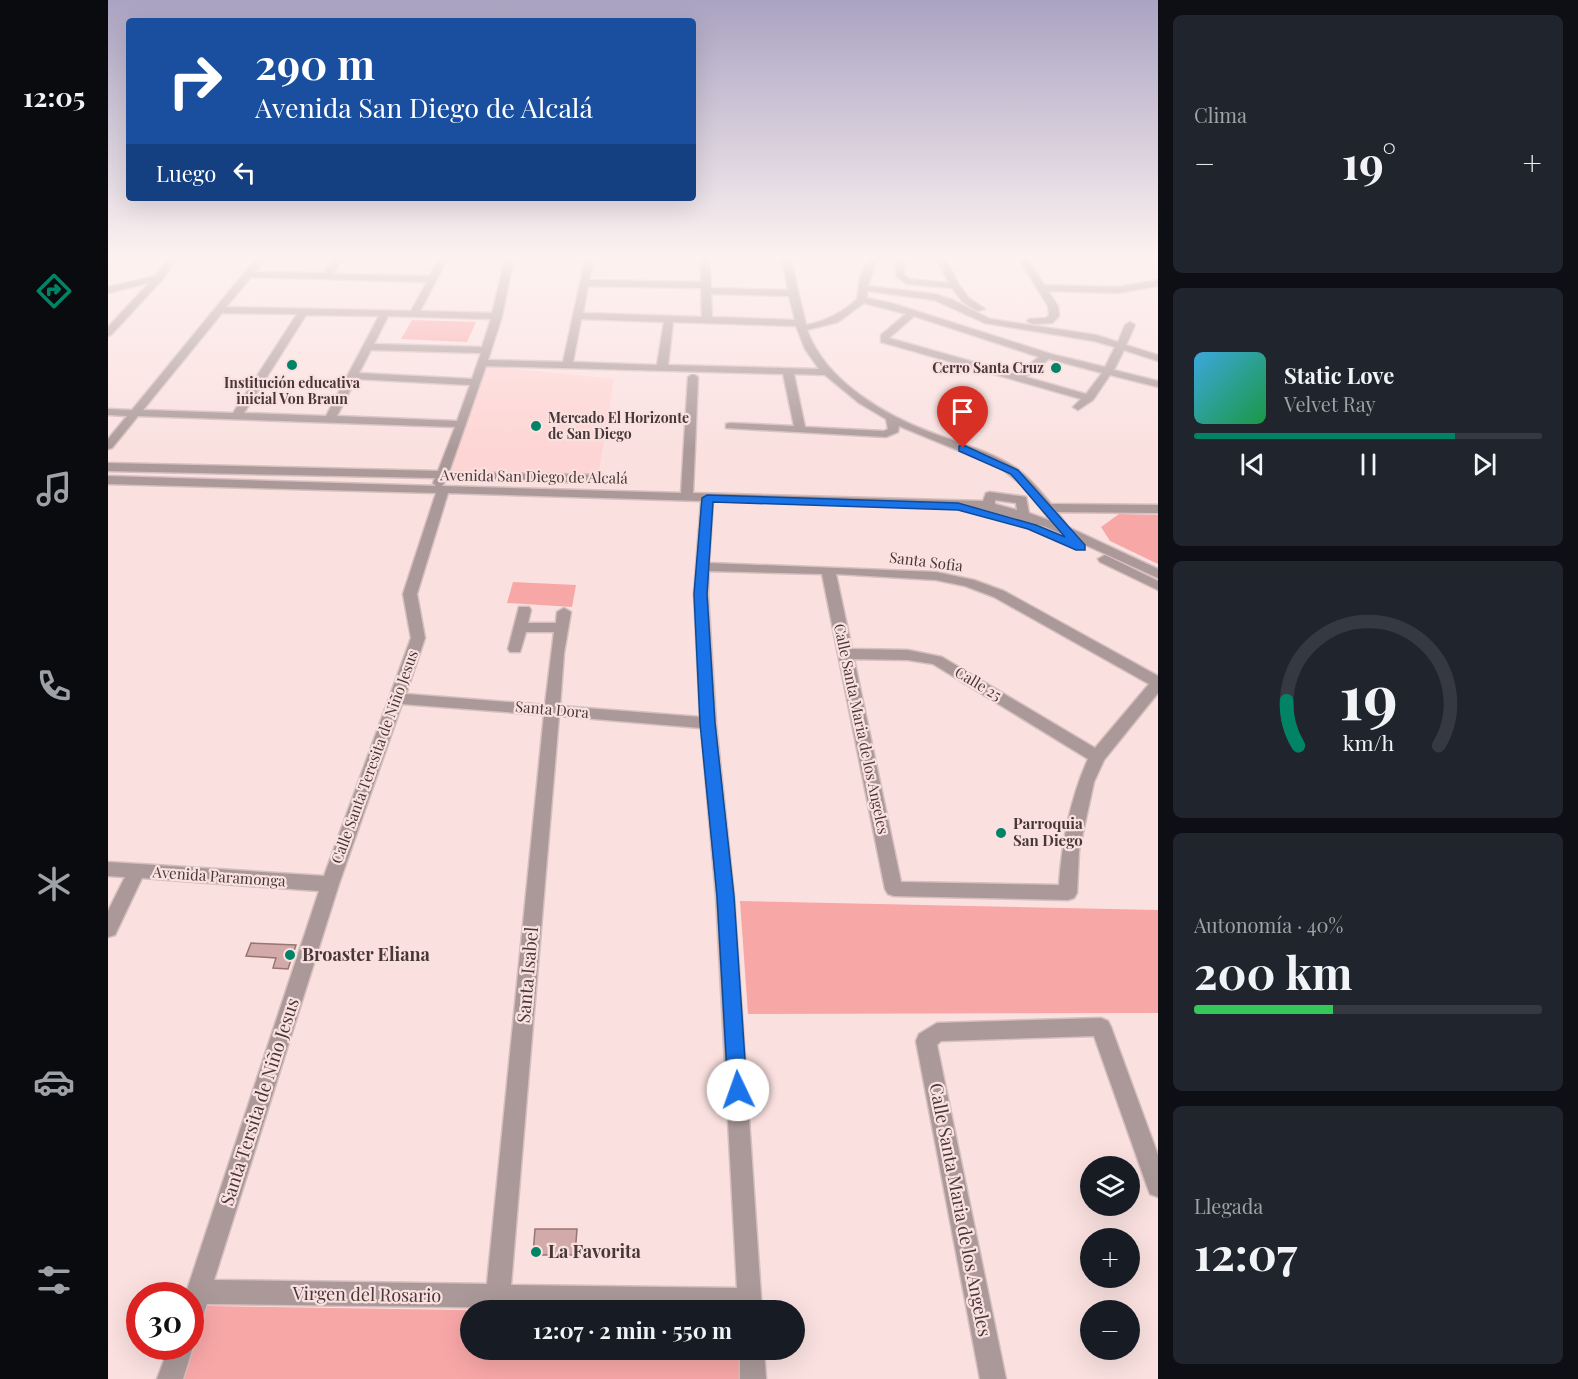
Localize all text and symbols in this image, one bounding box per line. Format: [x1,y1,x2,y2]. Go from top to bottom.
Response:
text: 290 m [255,35,375,91]
icon: right [156,42,234,120]
text: 12:05 [23,78,85,114]
text: Avenida San Diego de Alcalá [255,89,593,125]
text: Clima [1194,101,1247,128]
text: 19° [1342,131,1396,191]
text: − [1194,140,1215,184]
text: + [1523,140,1542,184]
icon: left [228,156,261,189]
text: Luego [156,158,216,188]
icon: directions [33,270,75,312]
marker: Institución educativa inicial Von Braun [285,358,299,372]
place label: Cerro Santa Cruz [932,358,1044,377]
text: Static Love [1284,360,1394,390]
marker: Cerro Santa Cruz [1049,361,1063,375]
place label: Institución educativa inicial Von Braun [224,373,361,408]
pin [937,386,988,448]
text: Velvet Ray [1284,390,1376,417]
icon: arrive [946,395,979,428]
place label: Mercado El Horizonte de San Diego [548,408,689,443]
marker: Mercado El Horizonte de San Diego [529,419,543,433]
icon: previous [1236,448,1269,481]
icon: pause [1352,448,1385,481]
icon: next [1468,448,1501,481]
street label: Avenida San Diego de Alcalá [439,464,629,488]
icon: music [33,468,75,510]
street label: Santa Sofia [888,547,965,576]
street label: Calle Santa Maria de los Angeles [830,622,894,836]
street label: Calle Santa Teresita de Niño Jesus [326,647,422,866]
text: 19 [1339,653,1397,737]
street label: Calle 25 [952,661,1006,705]
icon: phone [33,665,75,707]
street label: Santa Dora [514,696,590,722]
text: km/h [1342,729,1394,757]
place label: Parroquia San Diego [1013,813,1083,850]
marker: Parroquia San Diego [994,826,1008,840]
street label: Avenida Paramonga [151,861,287,891]
icon: climate [33,863,75,905]
text: Autonomía · 40% [1194,911,1343,938]
street label: Santa Isabel [511,926,543,1024]
text: 200 km [1194,941,1353,1001]
place label: Broaster Eliana [302,942,431,966]
marker: Broaster Eliana [283,948,297,962]
street label: Santa Tersita de Niño Jesus [214,995,304,1209]
position arrow [706,1058,770,1122]
icon: car [33,1061,75,1103]
street label: Calle Santa Maria de los Angeles [925,1081,997,1339]
map controls [1080,1156,1140,1360]
button: layers [1080,1156,1140,1216]
text: Llegada [1194,1192,1263,1219]
text: 12:07 [1194,1222,1297,1282]
button: + [1080,1228,1140,1288]
place label: La Favorita [548,1239,641,1263]
marker: La Favorita [529,1245,543,1259]
icon: filters [33,1259,75,1301]
street label: Virgen del Rosario [291,1281,442,1307]
speed limit sign: 30 [126,1282,204,1360]
button: − [1080,1300,1140,1360]
text: 12:07 · 2 min · 550 m [533,1315,732,1345]

